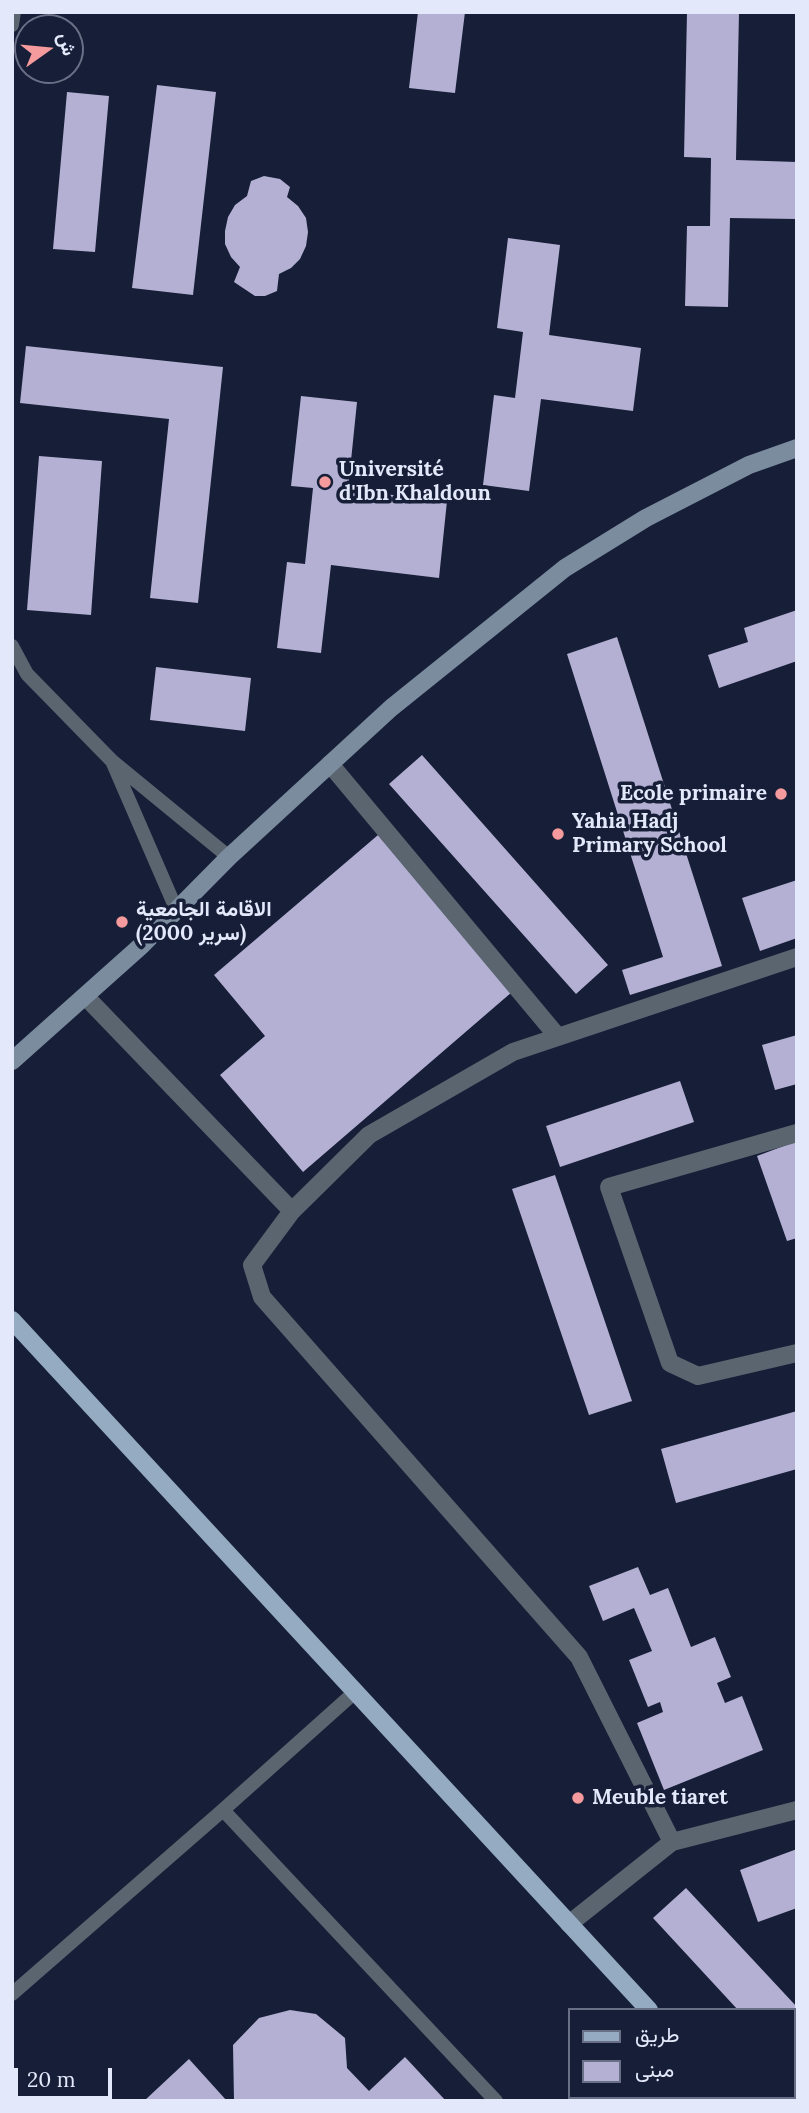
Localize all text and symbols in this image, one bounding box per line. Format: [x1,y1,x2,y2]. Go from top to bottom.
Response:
north arrow [14,14,84,84]
text: ش [53,30,82,58]
place label: Université d'Ibn Khaldoun [339,457,491,507]
marker: Université d'Ibn Khaldoun [317,474,333,490]
place label: Ecole primaire [620,781,767,807]
marker: Ecole primaire [773,786,789,802]
place label: Yahia Hadj Primary School [572,809,727,859]
marker: Yahia Hadj Primary School [550,826,566,842]
place label: الاقامة الجامعية (2000 سرير) [136,897,272,947]
marker: الاقامة الجامعية (2000 سرير) [114,914,130,930]
place label: Meuble tiaret [592,1785,728,1811]
marker: Meuble tiaret [570,1790,586,1806]
legend [568,2008,795,2099]
text: طريق [635,2021,680,2048]
scale bar [18,2054,116,2098]
text: مبنى [635,2056,674,2083]
text: 20 m [27,2066,76,2093]

